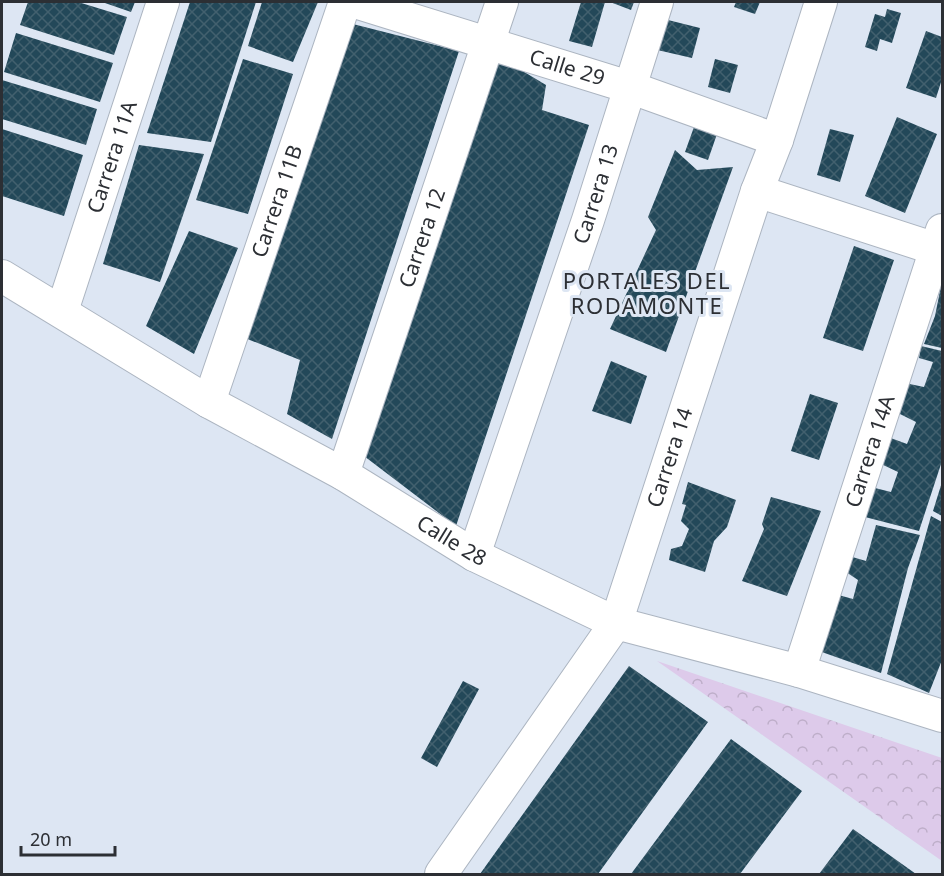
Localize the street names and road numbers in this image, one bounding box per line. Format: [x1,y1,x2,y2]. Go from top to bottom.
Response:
street label: Calle 29 [526,42,608,92]
street label: Carrera 11A [80,96,143,217]
street label: Carrera 13 [566,140,624,247]
street label: Carrera 11B [244,141,308,261]
street label: Carrera 12 [392,184,451,291]
street label: Carrera 14A [838,391,901,511]
street label: Carrera 14 [640,404,698,511]
street label: Calle 28 [412,508,491,572]

